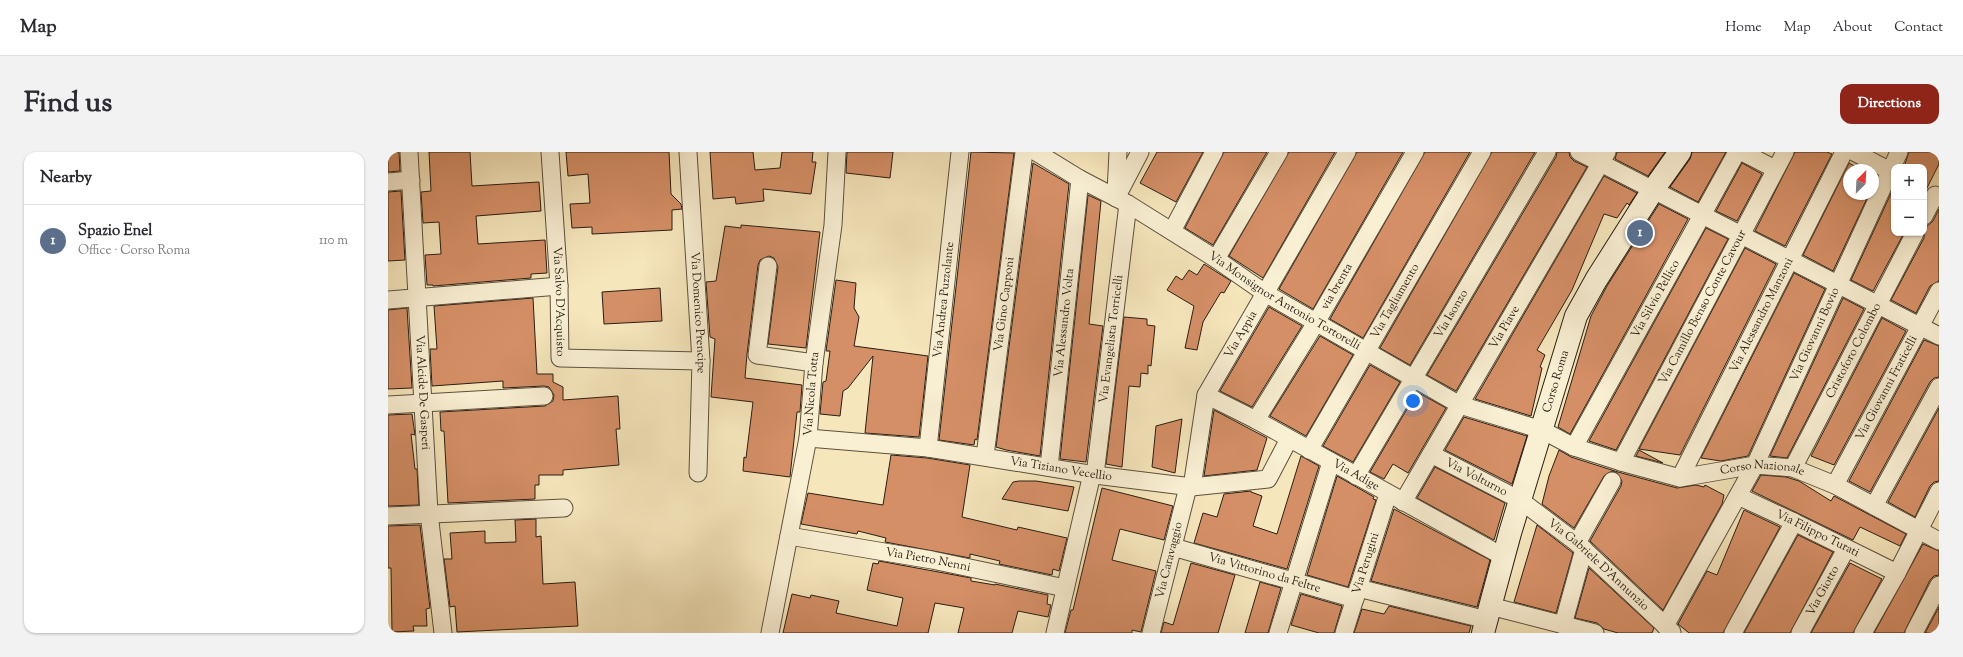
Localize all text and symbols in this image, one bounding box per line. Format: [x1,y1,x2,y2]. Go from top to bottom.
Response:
text: Map [20,14,57,41]
text: Home [1725,18,1762,38]
text: Map [1784,18,1811,38]
text: About [1833,18,1872,38]
text: Contact [1894,18,1943,38]
text: Find us [24,84,112,124]
button: Directions [1840,84,1939,124]
north arrow [1843,164,1879,200]
map controls [1891,164,1927,236]
button: + [1891,164,1927,200]
text: Nearby [40,166,92,190]
button: − [1891,200,1927,236]
pin: 1 [1627,218,1653,248]
text: Spazio Enel [78,221,152,242]
street label: Via Camillo Benso Conte Cavour [1654,226,1751,388]
text: 1 [51,232,55,250]
text: 110 m [319,232,348,250]
street label: Via Andrea Puzzolante [929,240,959,359]
text: Office · Corso Roma [78,242,190,260]
street label: Via Salvo D'Acquisto [547,246,569,357]
street label: Via Monsignor Antonio Tortorelli [1205,247,1364,355]
street label: Via Domenico Prencipe [685,251,710,374]
street label: Via Alessandro Manzoni [1725,254,1799,376]
street label: Via Gino Capponi [989,255,1020,353]
street label: Via Silvio Pellico [1627,256,1685,342]
street label: via brenta [1316,260,1358,313]
street label: Via Tagliamento [1366,260,1425,342]
street label: Via Alessandro Volta [1050,267,1079,378]
street label: Via Evangelista Torricelli [1095,273,1128,404]
street label: Via Giovanni Bovio [1786,284,1845,385]
street label: Via Isonzo [1430,286,1473,342]
street label: Cristoforo Colombo [1821,299,1886,402]
street label: Via Piave [1485,302,1525,353]
street label: Via Appia [1220,307,1262,362]
street label: Via Giovanni Fraticelli [1851,332,1923,444]
street label: Via Alcide De Gasperi [410,335,435,451]
street label: Corso Roma [1538,347,1574,415]
street label: Via Nicola Totta [799,350,825,437]
your location [1403,391,1423,411]
street label: Via Tiziano Vecellio [1008,452,1113,486]
street label: Via Volturno [1442,454,1511,501]
street label: Via Adige [1329,455,1383,496]
street label: Corso Nazionale [1719,456,1808,481]
street label: Via Filippo Turati [1773,506,1863,562]
street label: Via Gabriele D'Annunzio [1544,515,1653,615]
street label: Via Caravaggio [1151,520,1188,601]
street label: Via Perugini [1348,530,1384,596]
street label: Via Pietro Nenni [884,543,973,577]
street label: Via Vittorino da Feltre [1206,549,1323,598]
street label: Via Giotto [1802,562,1844,619]

